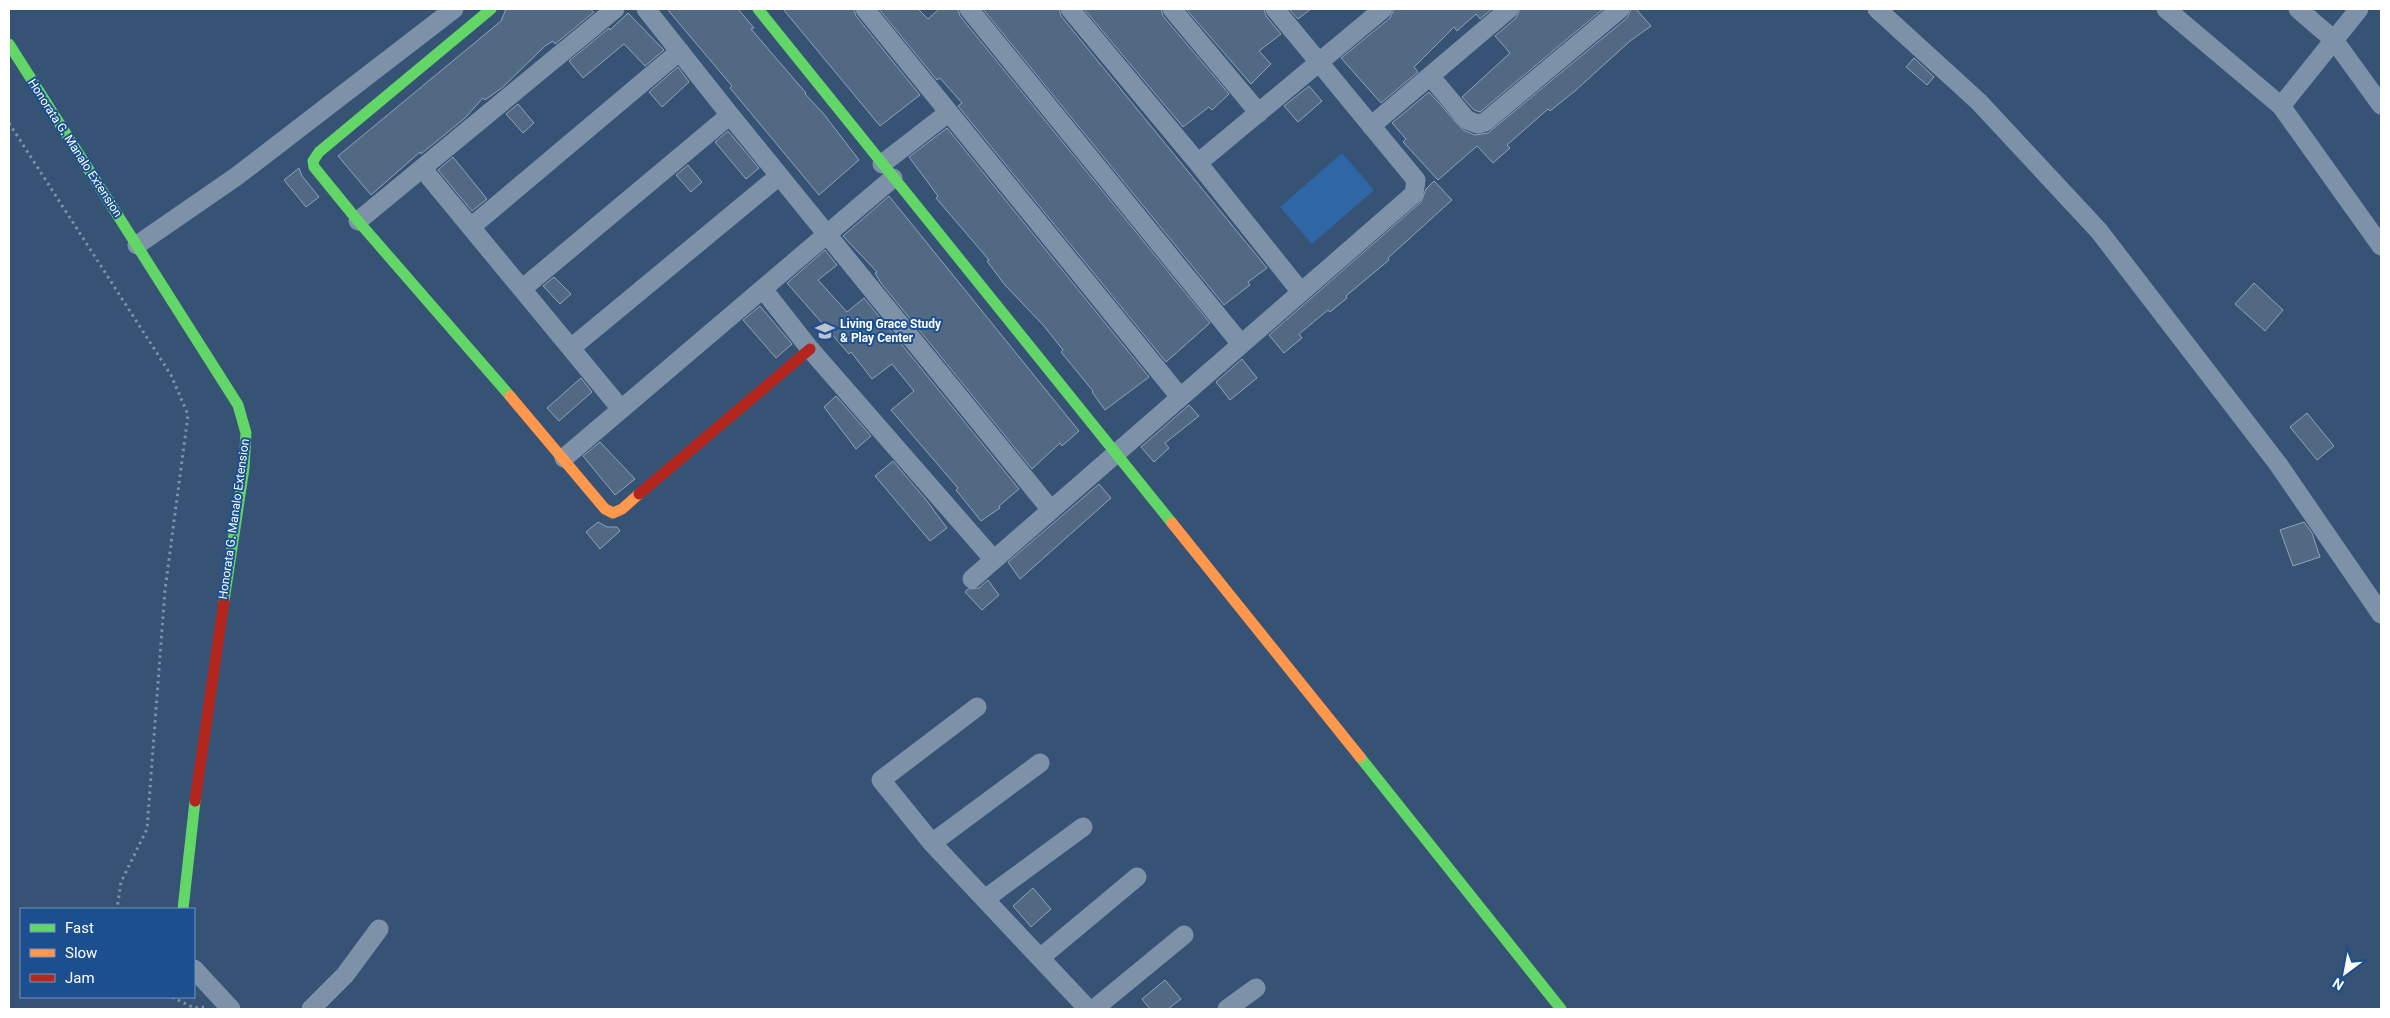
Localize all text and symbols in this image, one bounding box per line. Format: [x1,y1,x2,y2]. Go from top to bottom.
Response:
street label: Honorata G. Manalo Extension [25,76,125,220]
place label: Living Grace Study & Play Center [840,317,942,345]
school or university icon: Living Grace Study & Play Center [814,320,836,342]
street label: Honorata G. Manalo Extension [216,438,252,600]
legend [20,908,195,998]
text: Fast [65,919,94,937]
text: Slow [65,944,97,962]
north arrow [2320,948,2370,998]
text: Jam [65,969,95,987]
text: N [2330,975,2347,993]

